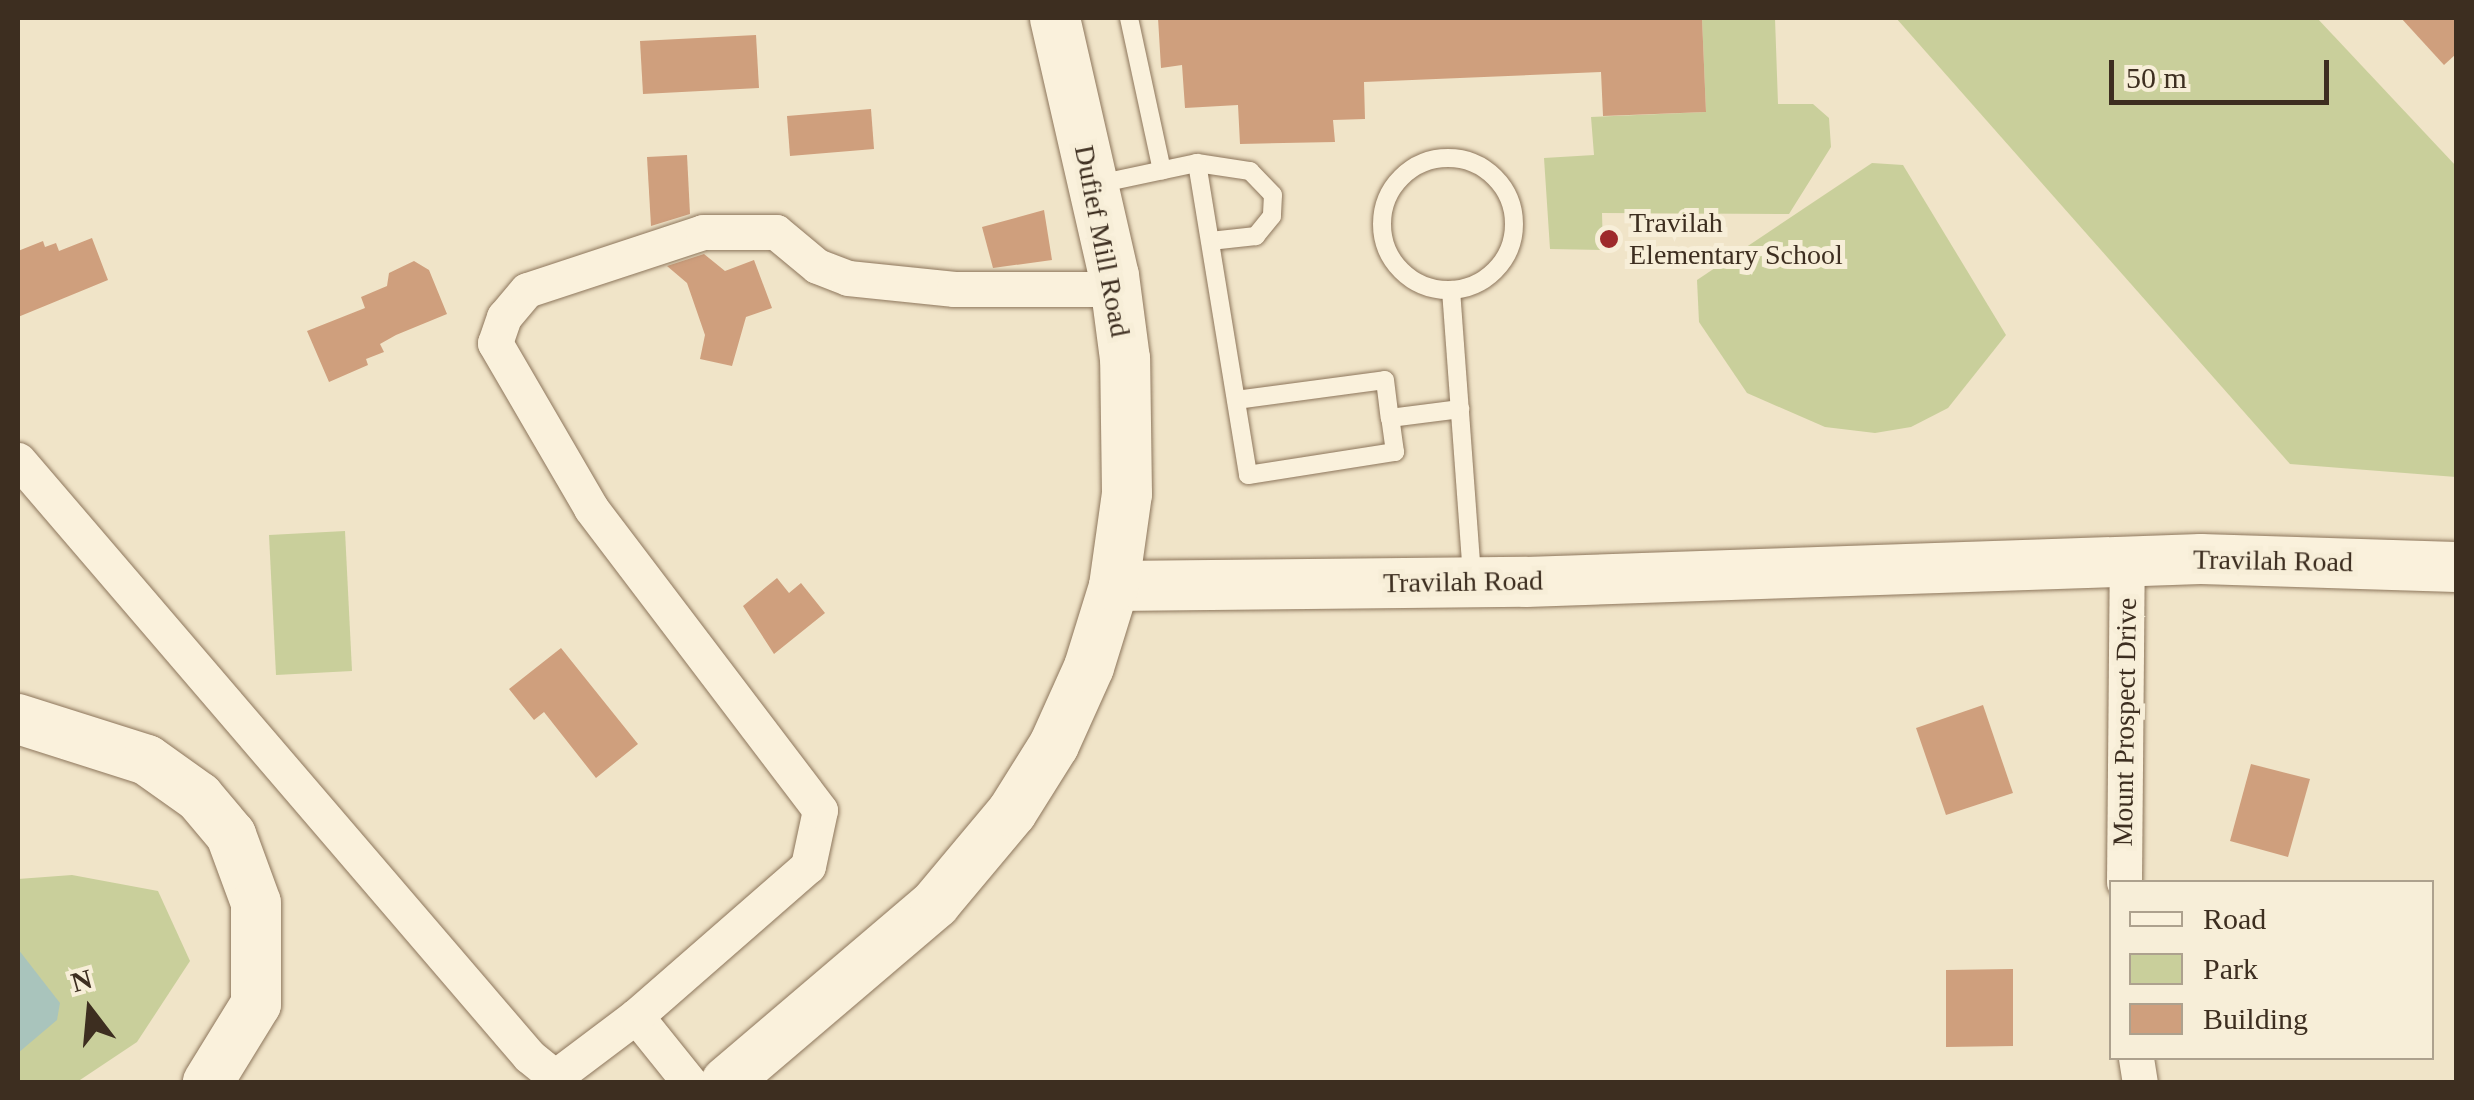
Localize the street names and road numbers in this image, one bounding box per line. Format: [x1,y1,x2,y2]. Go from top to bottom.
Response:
street label: Dufief Mill Road [1067,142,1137,340]
street label: Travilah Road [2193,543,2353,579]
street label: Travilah Road [1383,564,1543,600]
street label: Mount Prospect Drive [2106,597,2144,847]

